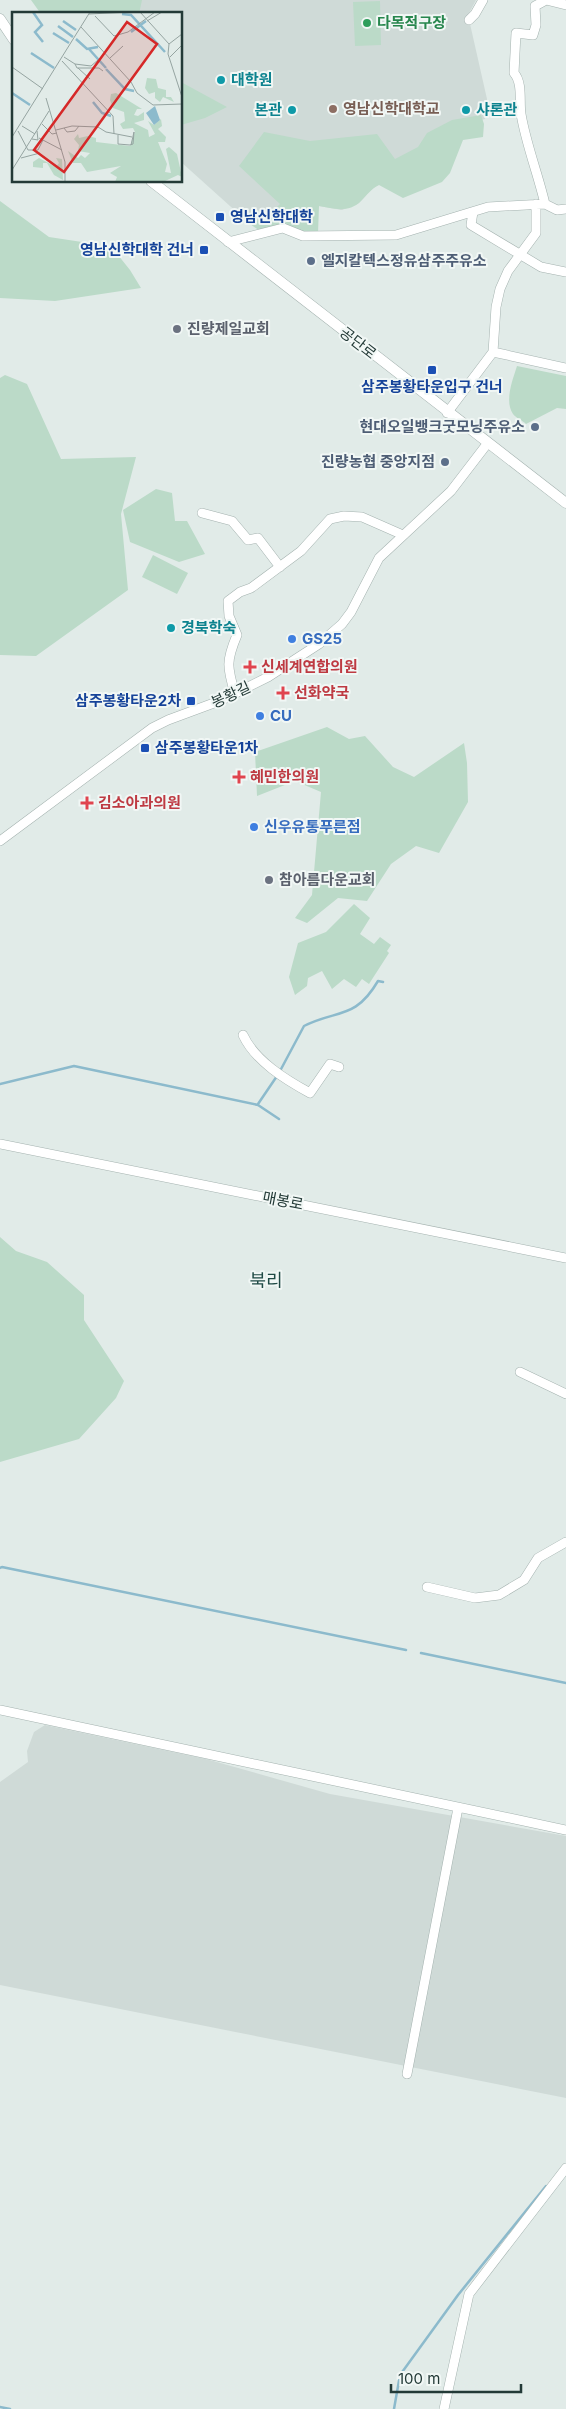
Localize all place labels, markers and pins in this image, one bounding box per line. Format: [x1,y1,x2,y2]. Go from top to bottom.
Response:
place label: 다목적구장 [377,13,446,32]
marker: 다목적구장 [361,17,373,29]
place label: 대학원 [231,70,272,89]
marker: 대학원 [215,74,227,86]
place label: 영남신학대학교 [343,99,440,118]
place label: 본관 [254,100,282,119]
place label: 샤론관 [476,100,518,119]
marker: 영남신학대학교 [327,103,339,115]
marker: 본관 [286,104,298,116]
marker: 샤론관 [460,104,472,116]
place label: 영남신학대학 [230,207,313,226]
marker: 영남신학대학 [214,211,226,223]
place label: 영남신학대학 건너 [80,240,194,259]
marker: 영남신학대학 건너 [198,244,210,256]
place label: 엘지칼텍스정유삼주주유소 [321,251,487,270]
marker: 엘지칼텍스정유삼주주유소 [305,255,317,267]
place label: 진량제일교회 [187,319,270,338]
marker: 진량제일교회 [171,323,183,335]
marker: 삼주봉황타운입구 건너 [426,364,438,376]
place label: 삼주봉황타운입구 건너 [361,377,503,396]
place label: 현대오일뱅크굿모닝주유소 [359,417,525,436]
marker: 현대오일뱅크굿모닝주유소 [529,421,541,433]
place label: 진량농협 중앙지점 [321,452,435,471]
marker: 진량농협 중앙지점 [439,456,451,468]
place label: 경북학숙 [181,618,236,637]
marker: 경북학숙 [165,622,177,634]
place label: GS25 [302,629,342,648]
marker: GS25 [286,633,298,645]
place label: 신세계연합의원 [261,657,358,676]
marker: 신세계연합의원 [243,660,257,674]
place label: 선화약국 [294,683,349,702]
marker: 선화약국 [276,686,290,700]
place label: 삼주봉황타운2차 [75,691,181,710]
marker: 삼주봉황타운2차 [185,695,197,707]
place label: CU [270,706,292,725]
marker: CU [254,710,266,722]
place label: 삼주봉황타운1차 [155,738,258,757]
marker: 삼주봉황타운1차 [139,742,151,754]
place label: 혜민한의원 [250,767,319,786]
marker: 혜민한의원 [232,770,246,784]
place label: 김소아과의원 [98,793,181,812]
marker: 김소아과의원 [80,796,94,810]
place label: 신우유통푸른점 [264,817,361,836]
marker: 신우유통푸른점 [248,821,260,833]
place label: 참아름다운교회 [279,870,376,889]
marker: 참아름다운교회 [263,874,275,886]

